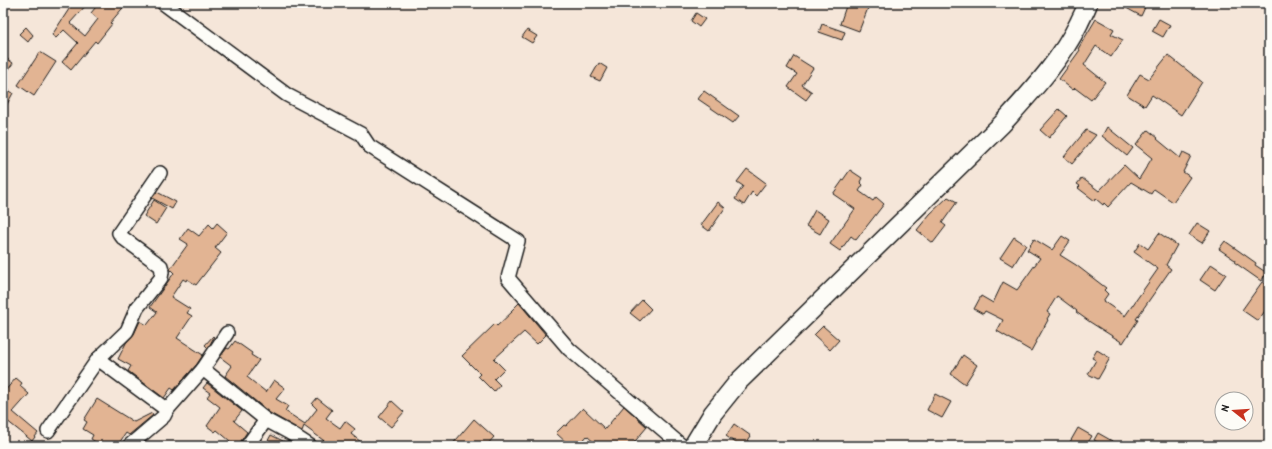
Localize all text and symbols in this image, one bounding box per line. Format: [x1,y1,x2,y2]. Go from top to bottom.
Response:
north arrow [1214,391,1254,431]
text: N [1217,403,1232,413]

